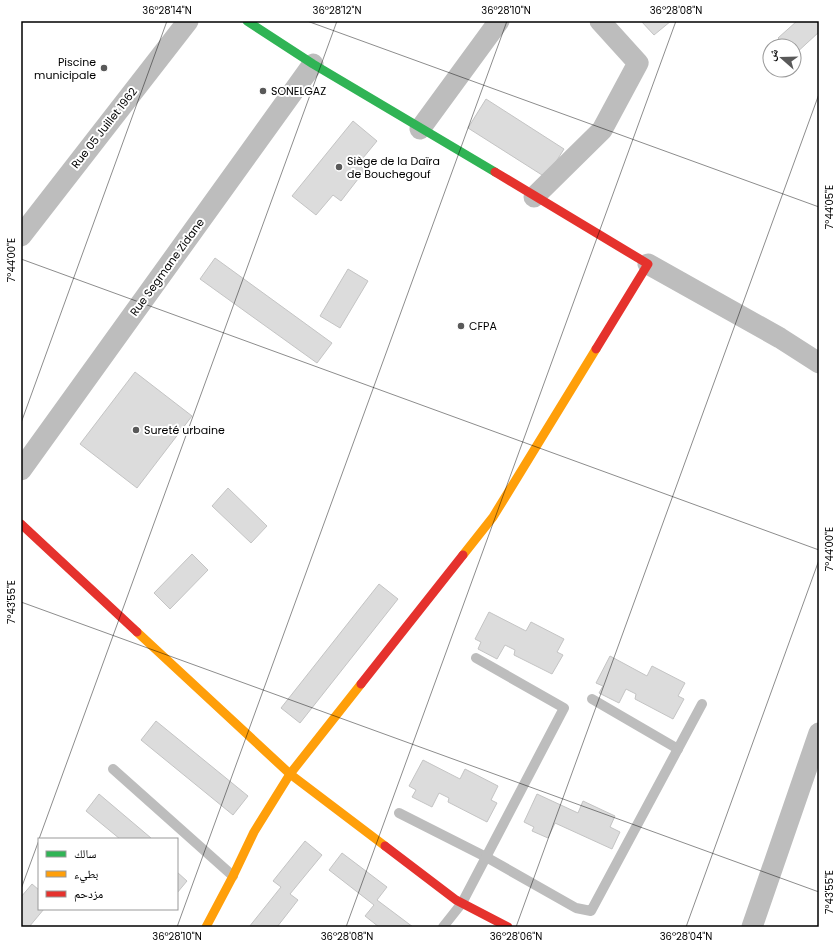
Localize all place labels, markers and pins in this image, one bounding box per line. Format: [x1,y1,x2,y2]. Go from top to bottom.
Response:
place label: Piscine municipale [34,54,96,83]
marker: Piscine municipale [99,63,109,73]
place label: SONELGAZ [271,83,326,99]
marker: SONELGAZ [258,86,268,96]
place label: Siège de la Daïra de Bouchegouf [347,153,440,182]
marker: Siège de la Daïra de Bouchegouf [334,162,344,172]
place label: CFPA [469,318,497,334]
marker: CFPA [456,321,466,331]
place label: Sureté urbaine [144,422,225,438]
marker: Sureté urbaine [131,425,141,435]

